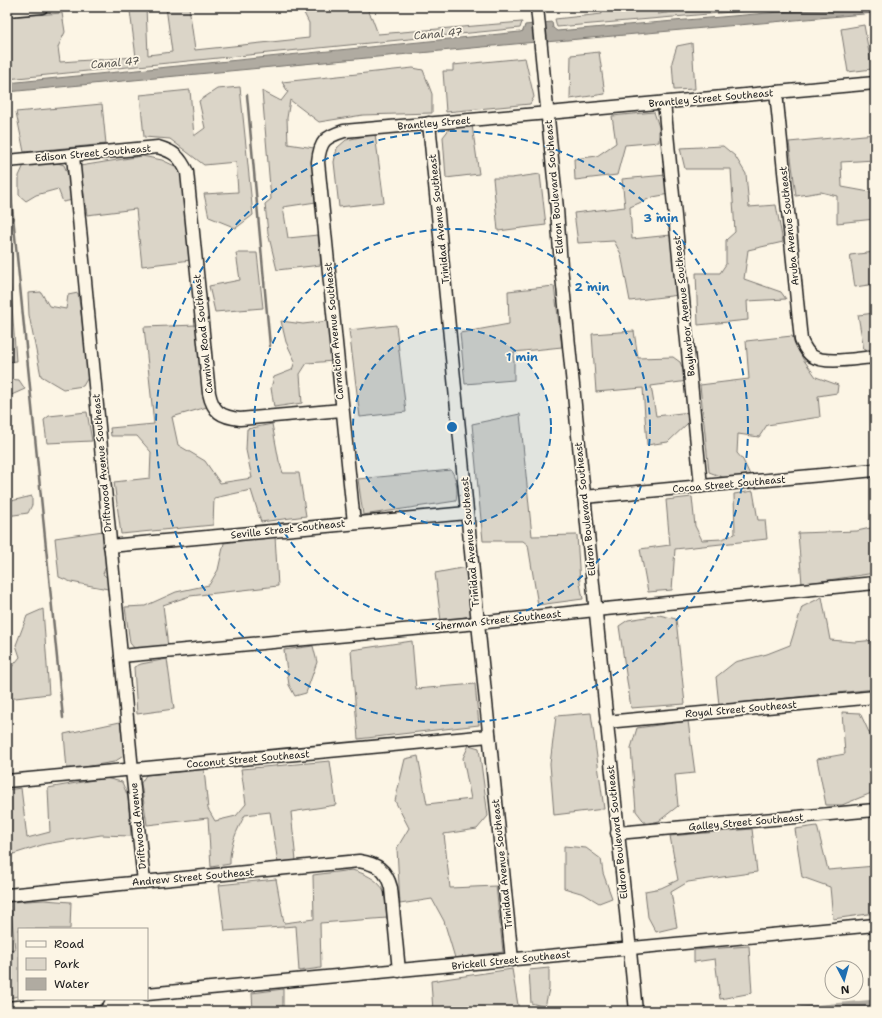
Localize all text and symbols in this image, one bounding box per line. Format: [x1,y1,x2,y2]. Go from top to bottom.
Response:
water label: Canal 47 [413,24,463,44]
water label: Canal 47 [90,53,140,73]
street label: Brantley Street Southeast [648,86,774,110]
street label: Brantley Street [397,113,471,133]
street label: Eldron Boulevard Southeast [542,119,566,255]
street label: Edison Street Southeast [34,141,152,165]
street label: Trinidad Avenue Southeast [426,153,452,285]
street label: Aruba Avenue Southeast [776,166,802,286]
text: 3 min [644,210,679,226]
street label: Bayharbor Avenue Southeast [670,235,698,377]
street label: Carnation Avenue Southeast [322,262,346,400]
street label: Carnival Road Southeast [190,274,216,394]
text: 2 min [575,279,610,295]
text: 1 min [506,349,538,365]
street label: Driftwood Avenue Southeast [89,393,115,533]
centre of rings [445,420,459,434]
street label: Eldron Boulevard Southeast [571,441,599,577]
street label: Cocoa Street Southeast [672,473,786,495]
street label: Trinidad Avenue Southeast [458,476,482,608]
street label: Seville Street Southeast [230,517,346,541]
street label: Sherman Street Southeast [434,607,562,633]
street label: Royal Street Southeast [685,698,797,720]
street label: Coconut Street Southeast [186,747,310,771]
street label: Eldron Boulevard Southeast [603,764,631,900]
street label: Driftwood Avenue [127,782,149,870]
street label: Trinidad Avenue Southeast [489,798,515,930]
street label: Galley Street Southeast [688,810,804,834]
street label: Andrew Street Southeast [131,865,255,889]
legend [18,928,148,1000]
text: Road [54,936,85,952]
street label: Brickell Street Southeast [451,947,571,973]
text: Park [54,956,80,972]
north arrow [824,960,864,1000]
text: Water [54,976,90,992]
text: N [840,982,850,997]

